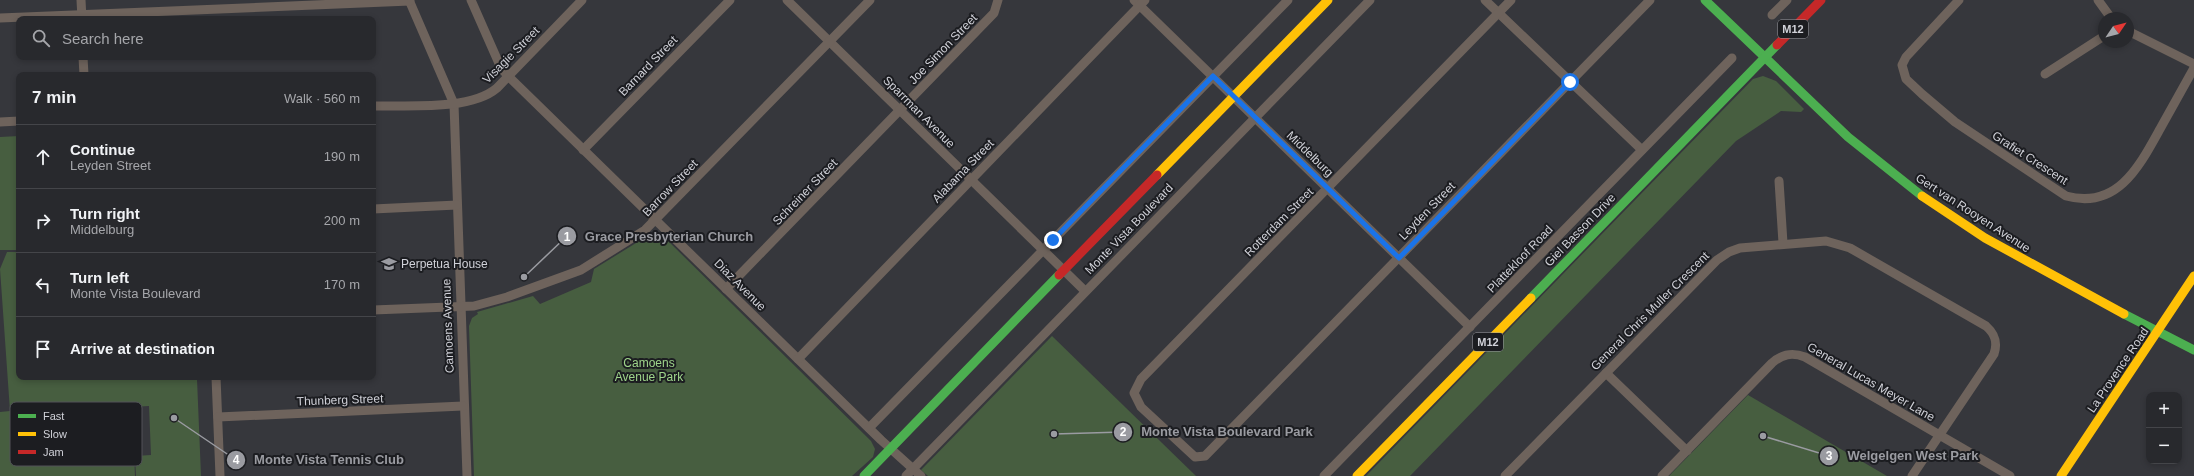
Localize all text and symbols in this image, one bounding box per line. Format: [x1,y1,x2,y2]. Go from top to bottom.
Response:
street label: Joe Simon Street [906,11,980,87]
north arrow [2098,12,2134,48]
search box [16,16,376,60]
road number: M12 [1778,20,1808,38]
street label: Visagie Street [480,23,543,86]
icon: search [30,27,52,49]
text: Search here [62,30,144,47]
street label: Barnard Street [616,33,681,99]
street label: Sparrman Avenue [880,73,958,151]
route start [1561,73,1579,91]
text: 7 min [32,88,76,107]
text: Walk · 560 m [284,91,360,106]
street label: Middelburg [1284,128,1336,180]
street label: Grafiet Crescent [1990,128,2071,188]
street label: Alabama Street [929,136,997,206]
text: Continue [70,141,135,158]
icon: ahead [32,146,54,168]
text: 190 m [324,149,360,164]
street label: Schreiner Street [770,155,841,228]
street label: Barrow Street [639,156,701,219]
text: Leyden Street [70,158,151,173]
street label: Gert van Rooyen Avenue [1913,171,2033,256]
street label: Leyden Street [1396,179,1458,243]
street label: Monte Vista Boulevard [1082,181,1176,277]
street label: Rotterdam Street [1242,184,1317,259]
street label: Giel Basson Drive [1542,190,1619,269]
text: Turn right [70,205,140,222]
icon: right [32,210,54,232]
text: 200 m [324,213,360,228]
text: Middelburg [70,222,134,237]
street label: Plattekloof Road [1484,222,1556,296]
callout: Grace Presbyterian Church [557,224,761,249]
text: Grace Presbyterian Church [585,229,753,244]
text: 1 [564,230,571,244]
route end [1044,231,1062,249]
street label: General Chris Muller Crescent [1588,249,1712,373]
school or university icon: Perpetua House [380,255,398,273]
street label: Diaz Avenue [711,256,769,314]
place label: Perpetua House [401,257,488,271]
text: Turn left [70,269,129,286]
icon: left [32,274,54,296]
text: 170 m [324,277,360,292]
street label: Camoens Avenue [439,278,457,373]
text: Monte Vista Boulevard [70,286,201,301]
street label: La Provence Road [2084,325,2152,415]
road number: M12 [1473,333,1503,351]
icon: arrive [32,338,54,360]
text: Arrive at destination [70,340,215,357]
street label: General Lucas Meyer Lane [1805,340,1937,424]
park label: Camoens Avenue Park [615,356,684,384]
street label: Thunberg Street [296,391,384,409]
map controls [2146,392,2182,464]
button: + [2146,392,2182,428]
legend [10,402,142,466]
text: Fast [43,410,64,422]
callout: Monte Vista Boulevard Park [1113,419,1320,444]
text: Monte Vista Boulevard Park [1141,424,1314,439]
text: 2 [1120,425,1127,439]
text: Slow [43,428,67,440]
button: − [2146,428,2182,464]
callout: Welgelgen West Park [1819,443,1986,468]
text: Jam [43,446,64,458]
callout: Monte Vista Tennis Club [226,447,412,472]
text: Welgelgen West Park [1847,448,1979,463]
text: 3 [1826,449,1833,463]
text: Monte Vista Tennis Club [254,452,404,467]
text: 4 [233,453,240,467]

